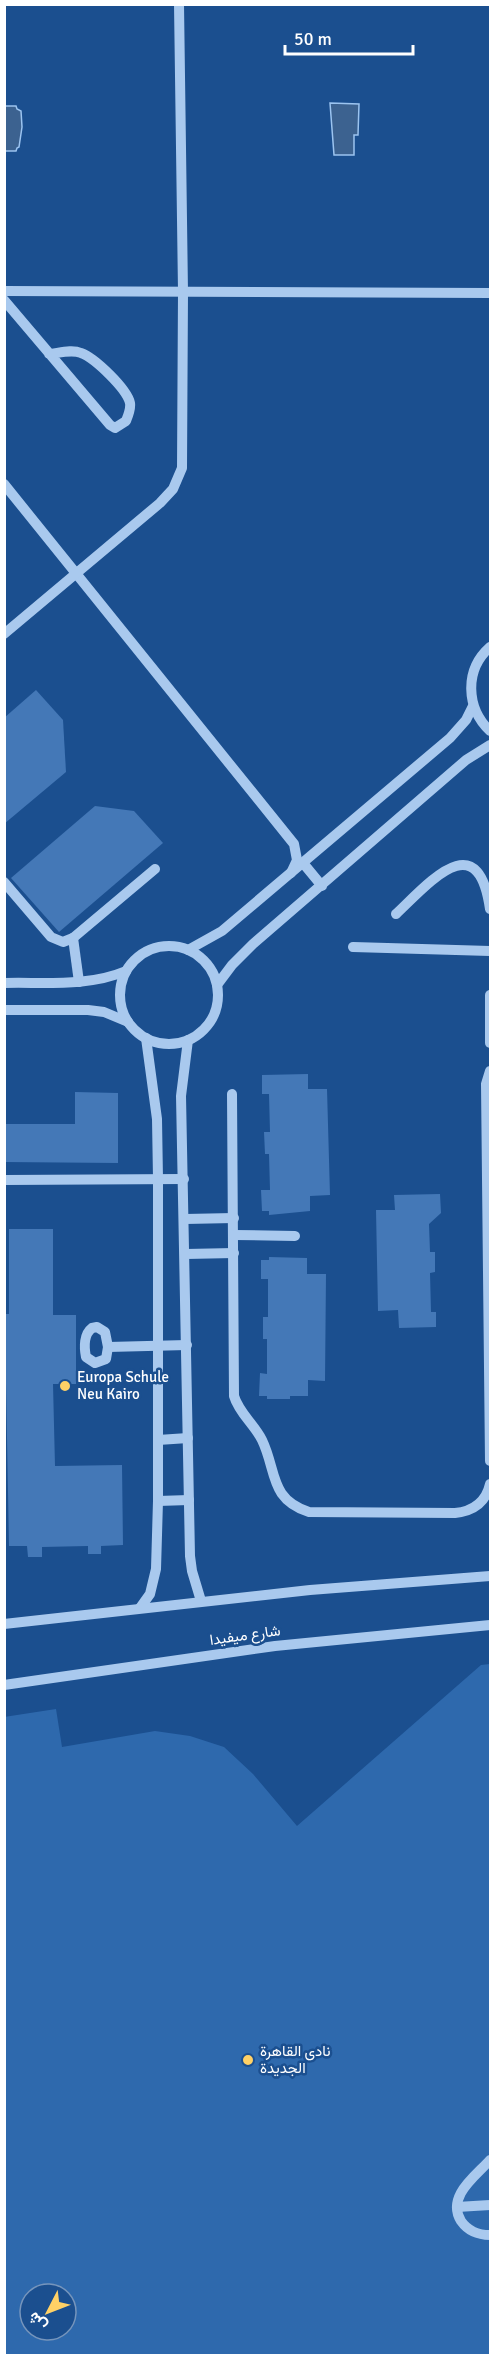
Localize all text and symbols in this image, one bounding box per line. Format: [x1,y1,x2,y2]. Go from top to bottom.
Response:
scale bar [285,18,412,56]
text: 50 m [294,28,332,50]
place label: Europa Schule Neu Kairo [77,1368,169,1403]
marker: Europa Schule Neu Kairo [58,1379,72,1393]
street label: شارع ميفيدا [208,1621,282,1651]
place label: نادى القاهرة الجديدة [260,2042,331,2077]
marker: نادى القاهرة الجديدة [241,2053,255,2067]
north arrow [18,2282,78,2342]
text: ش [24,2308,51,2335]

